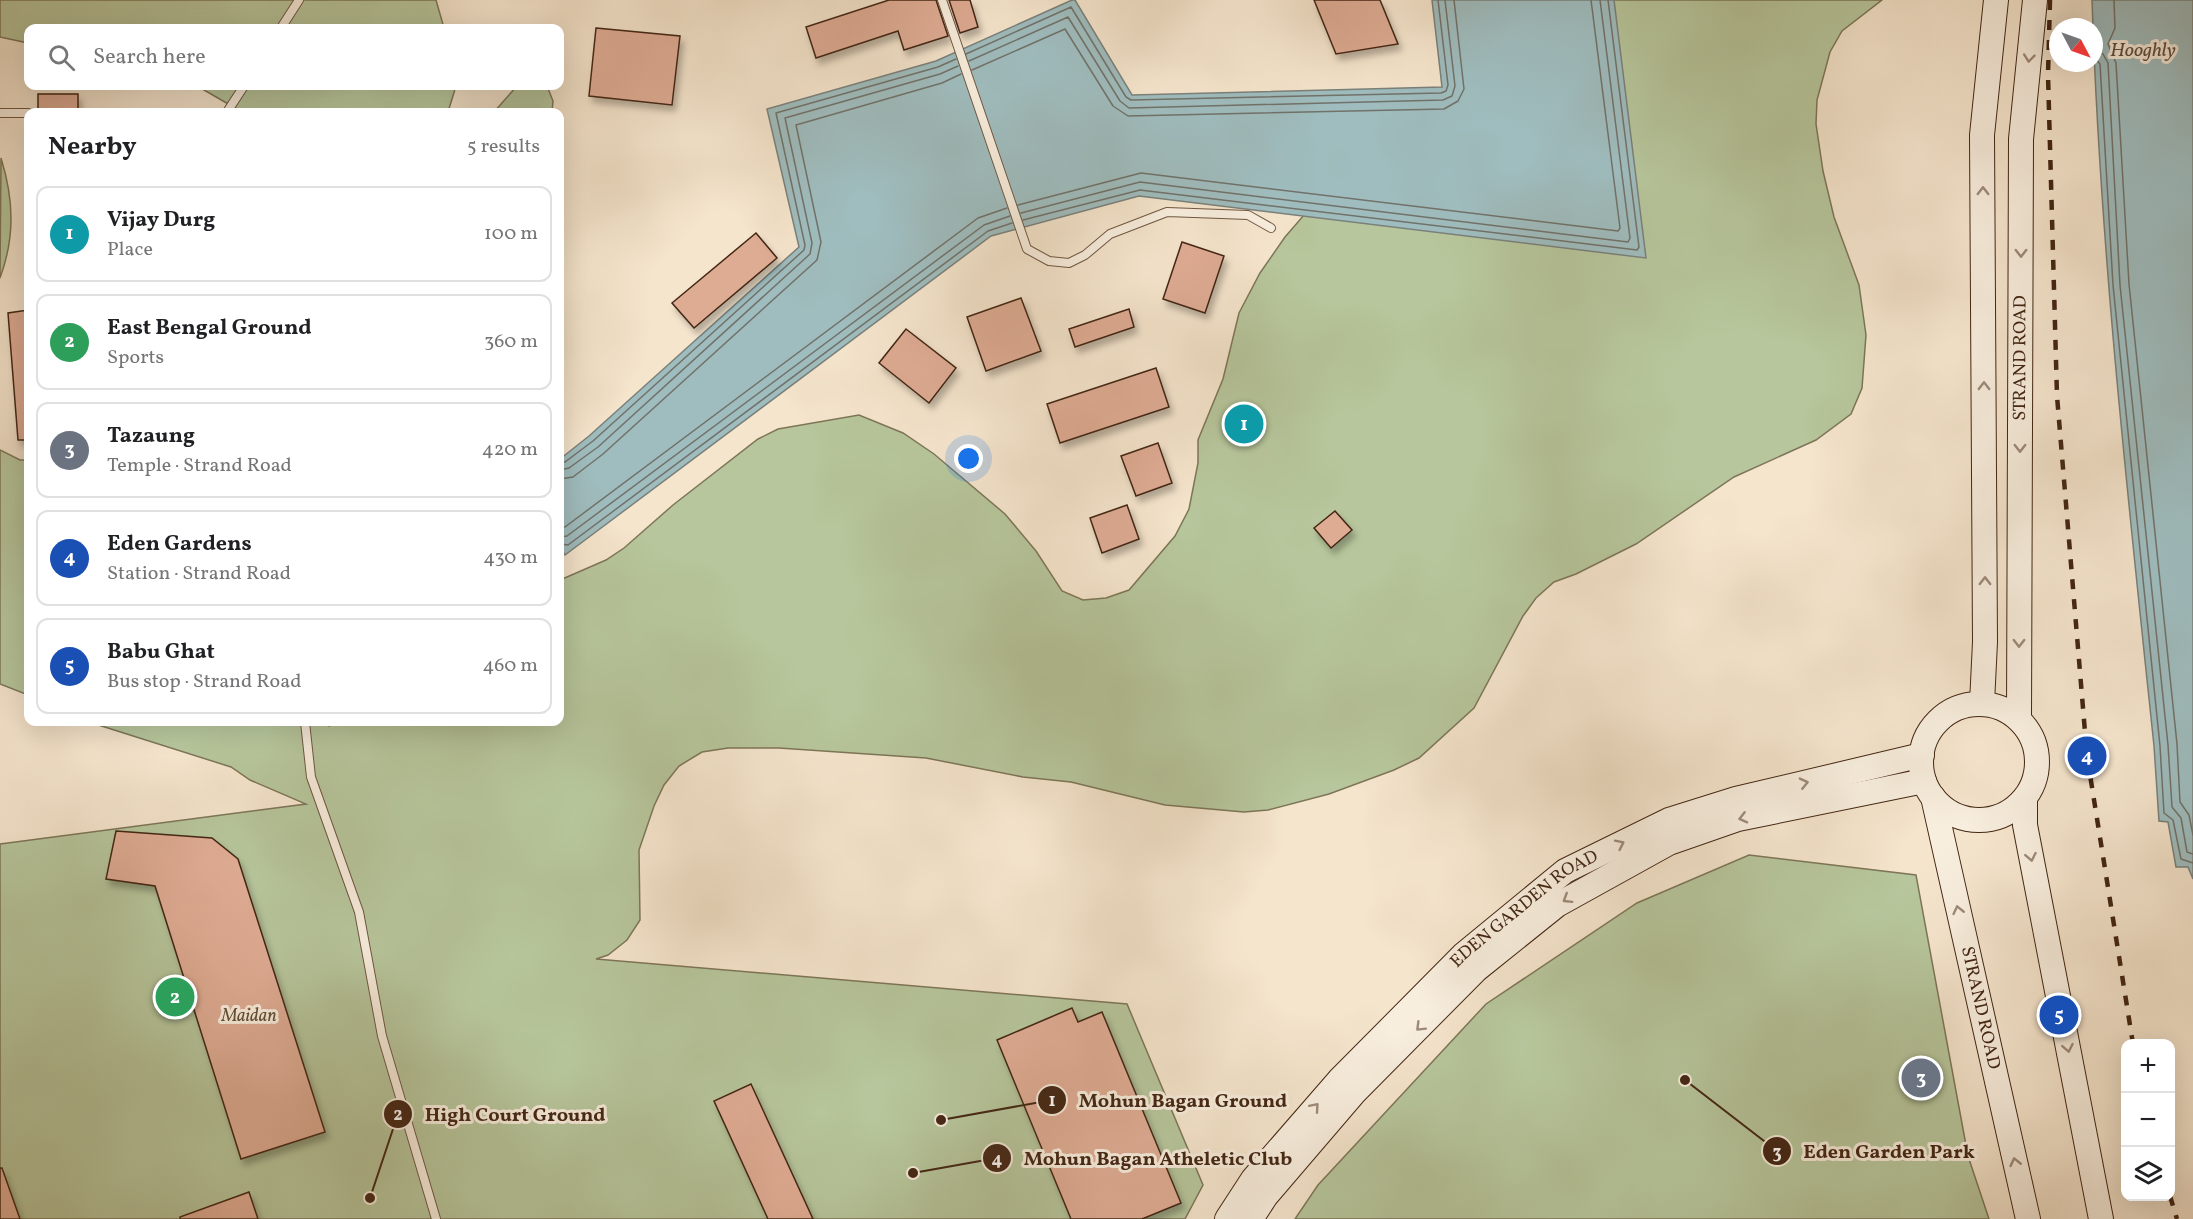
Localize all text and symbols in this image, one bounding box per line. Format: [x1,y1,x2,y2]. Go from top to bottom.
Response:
north arrow [2049,18,2103,72]
search box [24,24,564,90]
water label: Hooghly [2110,37,2176,65]
icon: search [45,41,78,74]
text: Search here [93,42,206,73]
one-way arrow [2023,54,2036,63]
text: Nearby [48,129,137,165]
text: 5 results [467,133,540,161]
one-way arrow [1976,187,1989,196]
text: Vijay Durg [107,205,215,236]
text: 1 [65,220,74,248]
text: 100 m [484,220,538,248]
text: Place [107,236,153,264]
one-way arrow [2015,248,2027,257]
street label: STRAND ROAD [2008,295,2033,421]
text: East Bengal Ground [107,313,312,344]
text: 2 [64,328,75,356]
text: 360 m [484,328,538,356]
text: Sports [107,344,164,372]
one-way arrow [1978,382,1990,391]
pin: 1 [1224,402,1264,446]
text: Tazaung [107,421,195,452]
text: 3 [64,436,75,464]
text: 420 m [482,436,538,464]
one-way arrow [2014,443,2026,452]
your location [954,444,983,473]
text: Temple · Strand Road [107,452,292,480]
text: Eden Gardens [107,529,252,560]
text: 4 [63,544,76,572]
text: 430 m [483,544,538,572]
text: Station · Strand Road [107,560,291,588]
one-way arrow [1979,577,1991,586]
text: Babu Ghat [107,637,215,668]
one-way arrow [2013,638,2025,647]
text: 5 [65,652,74,680]
text: 460 m [482,652,538,680]
text: Bus stop · Strand Road [107,668,301,696]
pin: 4 [2068,734,2106,778]
one-way arrow [1798,777,1808,790]
one-way arrow [1738,810,1748,823]
one-way arrow [1613,840,1624,852]
street label: EDEN GARDEN ROAD [1445,844,1602,973]
one-way arrow [2024,851,2037,861]
one-way arrow [1563,892,1573,904]
one-way arrow [1952,906,1965,916]
street label: STRAND ROAD [1954,944,2006,1072]
pin: 2 [156,974,195,1020]
pin: 5 [2040,992,2078,1038]
park label: Maidan [220,1004,277,1029]
one-way arrow [1416,1021,1427,1031]
map controls [2121,1039,2175,1201]
button: + [2121,1039,2175,1093]
one-way arrow [2061,1043,2074,1053]
pin: 3 [1902,1056,1940,1100]
callout: Mohun Bagan Ground [1037,1081,1299,1119]
text: Mohun Bagan Ground [1079,1088,1287,1116]
text: 1 [1048,1089,1056,1114]
button: − [2121,1093,2175,1147]
callout: High Court Ground [383,1095,617,1133]
text: High Court Ground [425,1102,605,1130]
text: 2 [393,1103,403,1128]
one-way arrow [1308,1103,1319,1114]
callout: Eden Garden Park [1762,1132,1987,1170]
callout: Mohun Bagan Atheletic Club [982,1139,1304,1177]
text: Eden Garden Park [1803,1139,1975,1167]
text: 3 [1772,1141,1782,1166]
text: Mohun Bagan Atheletic Club [1024,1146,1292,1174]
button: layers [2121,1147,2175,1201]
text: 4 [992,1148,1003,1173]
one-way arrow [2010,1157,2023,1167]

